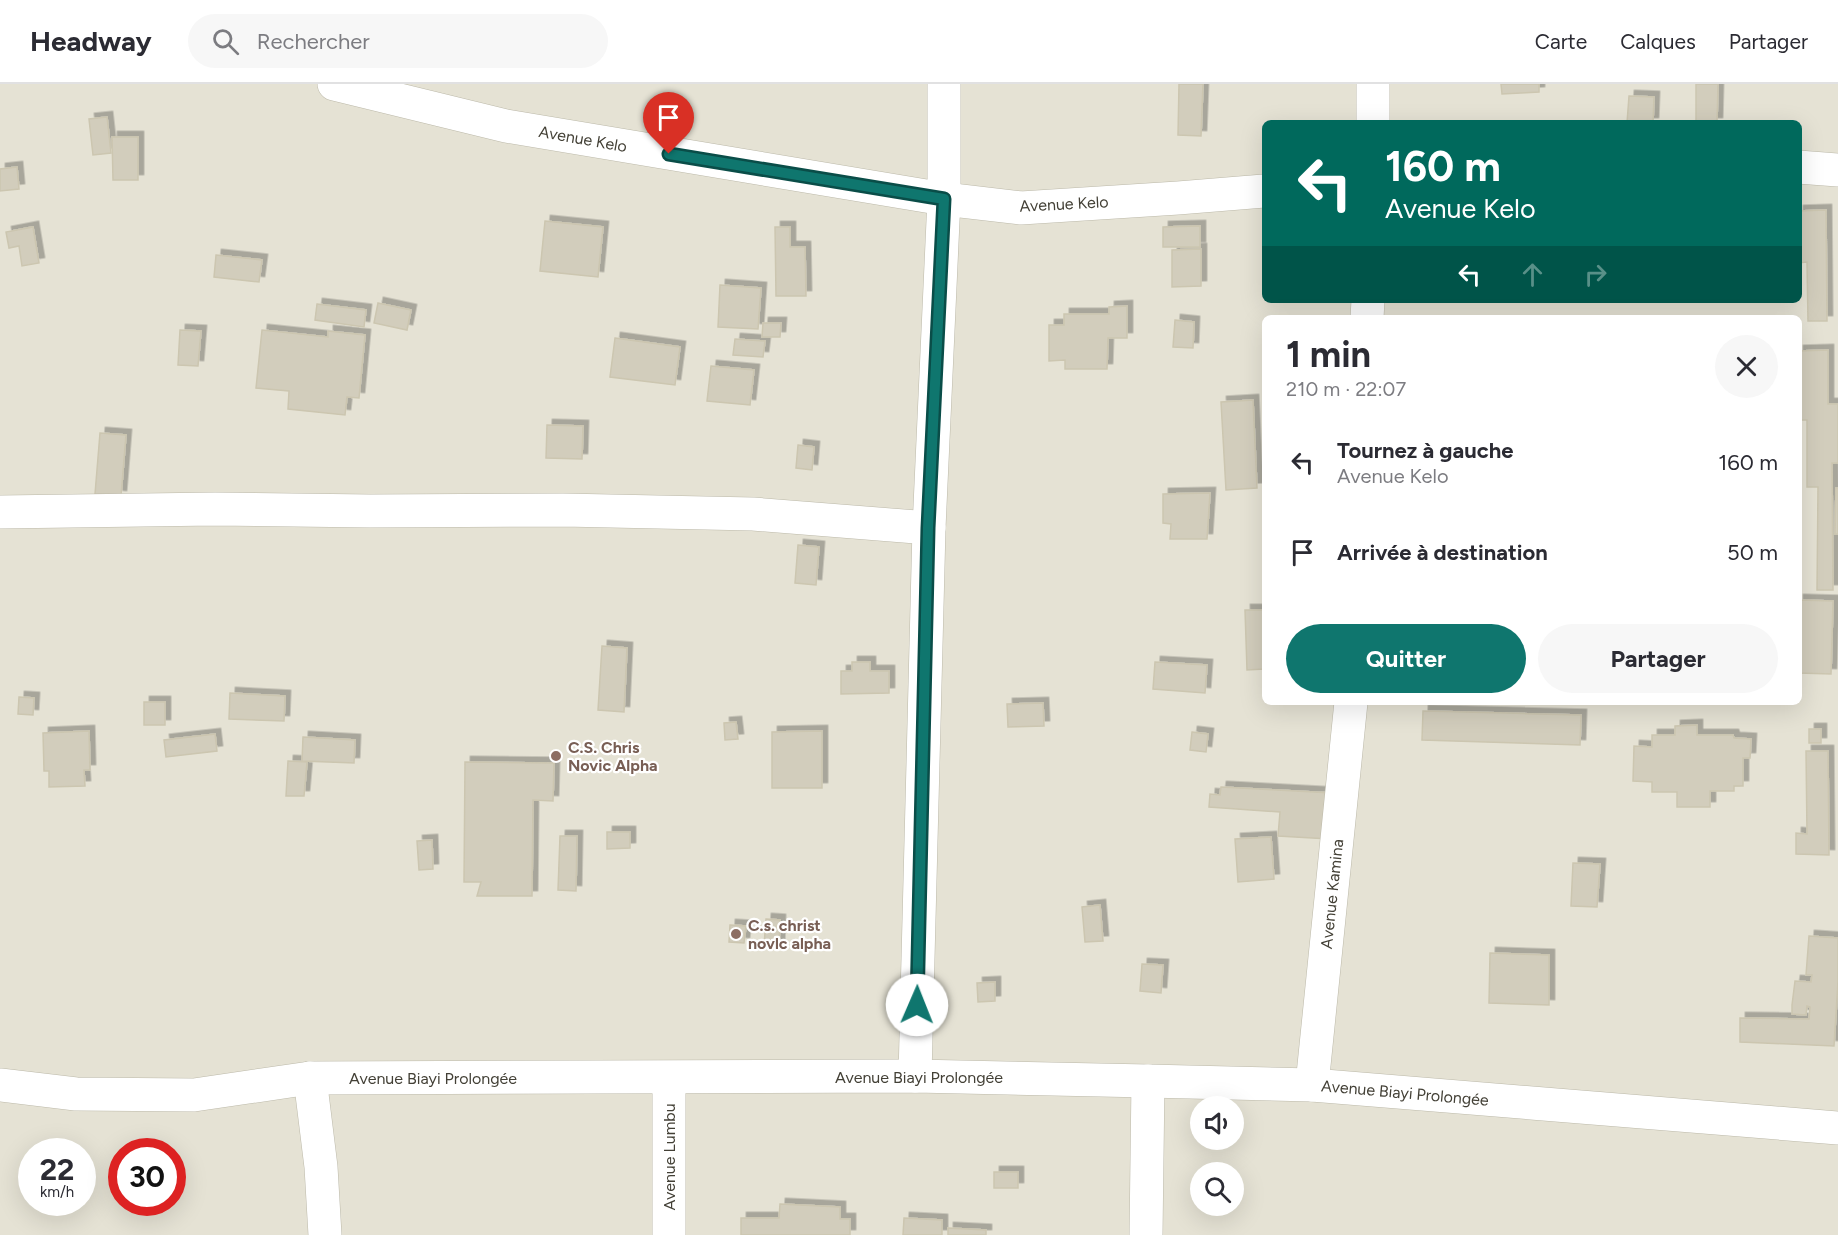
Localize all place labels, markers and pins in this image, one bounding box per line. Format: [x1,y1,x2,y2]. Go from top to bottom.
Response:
pin [643,92,694,154]
place label: C.S. Chris Novic Alpha [568,738,658,775]
marker: C.S. Chris Novic Alpha [549,749,563,763]
place label: C.s. christ novlc alpha [748,916,831,953]
marker: C.s. christ novlc alpha [729,927,743,941]

